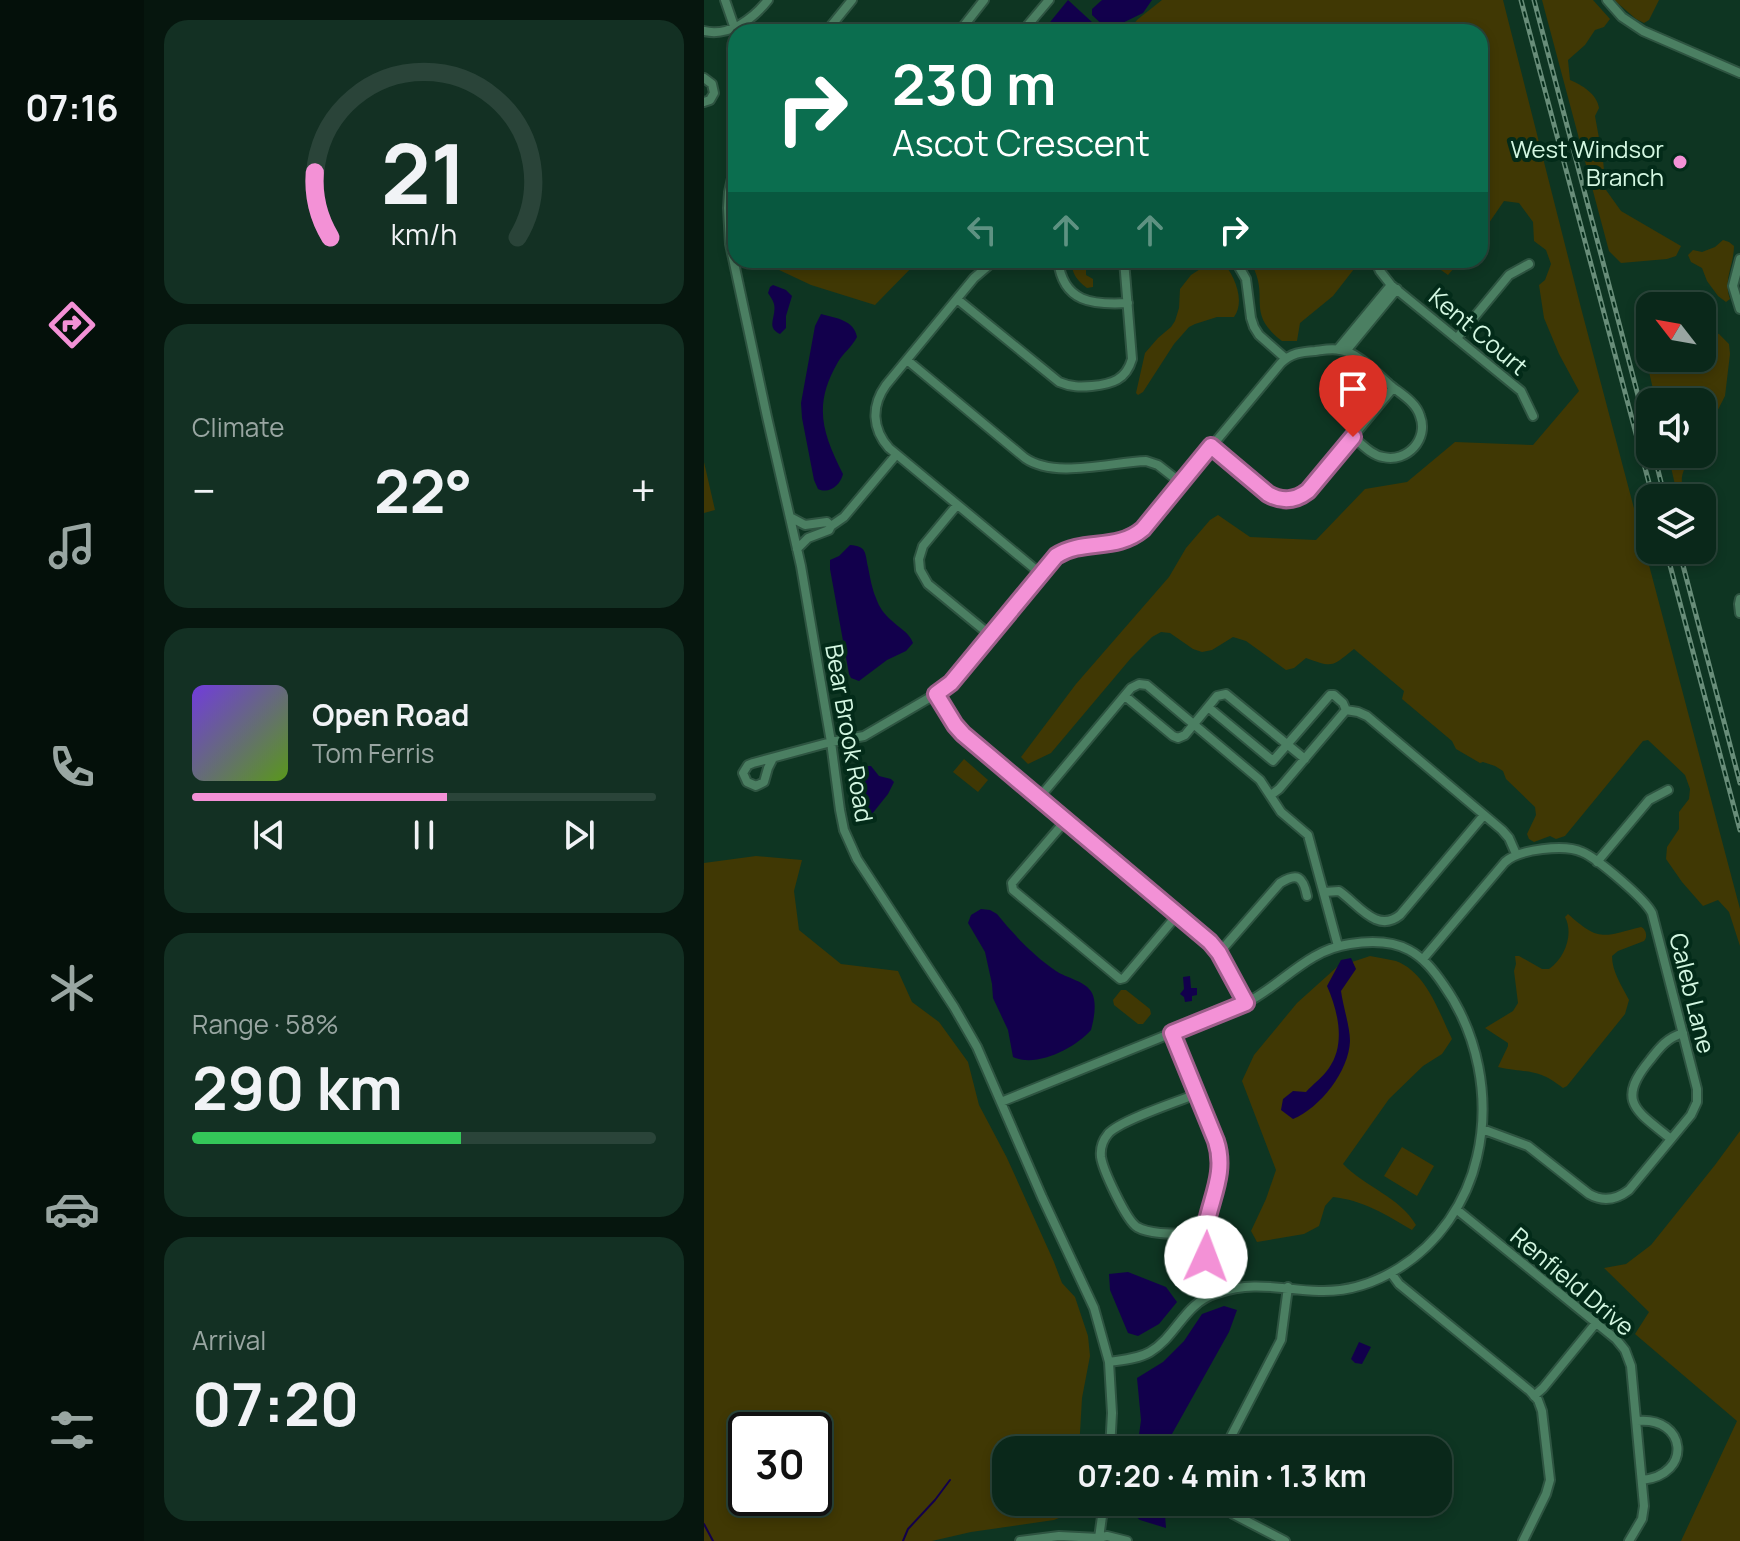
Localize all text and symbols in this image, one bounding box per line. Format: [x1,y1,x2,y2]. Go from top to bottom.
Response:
text: 230 m [892,45,1056,122]
icon: right [760,56,864,160]
text: 07:16 [25,83,119,132]
text: 21 [381,115,467,229]
text: Ascot Crescent [892,118,1150,167]
place label: West Windsor Branch [1511,132,1664,193]
marker: West Windsor Branch [1671,153,1689,171]
icon: left [960,208,1004,252]
icon: ahead [1044,208,1088,252]
icon: ahead [1128,208,1172,252]
icon: right [1212,208,1256,252]
text: km/h [391,215,457,254]
street label: Kent Court [1423,280,1535,382]
north arrow [1636,292,1716,372]
map controls [1636,292,1716,564]
icon: directions [44,297,100,353]
pin [1319,355,1387,437]
icon: arrive [1331,367,1375,411]
button: sound [1636,388,1716,468]
text: Climate [192,409,284,445]
text: 22° [374,449,472,531]
text: − [192,460,216,520]
text: + [631,460,656,520]
button: layers [1636,484,1716,564]
icon: music [44,518,100,574]
street label: Bear Brook Road [818,641,882,825]
text: Open Road [312,694,469,735]
text: Tom Ferris [312,735,434,771]
icon: phone [44,739,100,795]
icon: previous [247,813,291,857]
icon: pause [402,813,446,857]
icon: next [557,813,601,857]
street label: Caleb Lane [1662,929,1724,1057]
icon: climate [44,960,100,1016]
text: Range · 58% [192,1006,339,1042]
text: 290 km [192,1046,403,1128]
icon: car [44,1181,100,1237]
position arrow [1164,1215,1248,1299]
street label: Renfield Drive [1504,1219,1642,1343]
text: Arrival [192,1322,266,1358]
text: 07:20 [192,1362,359,1444]
icon: filters [44,1402,100,1458]
speed limit sign: 30 [728,1412,832,1516]
text: 07:20 · 4 min · 1.3 km [1077,1455,1367,1496]

